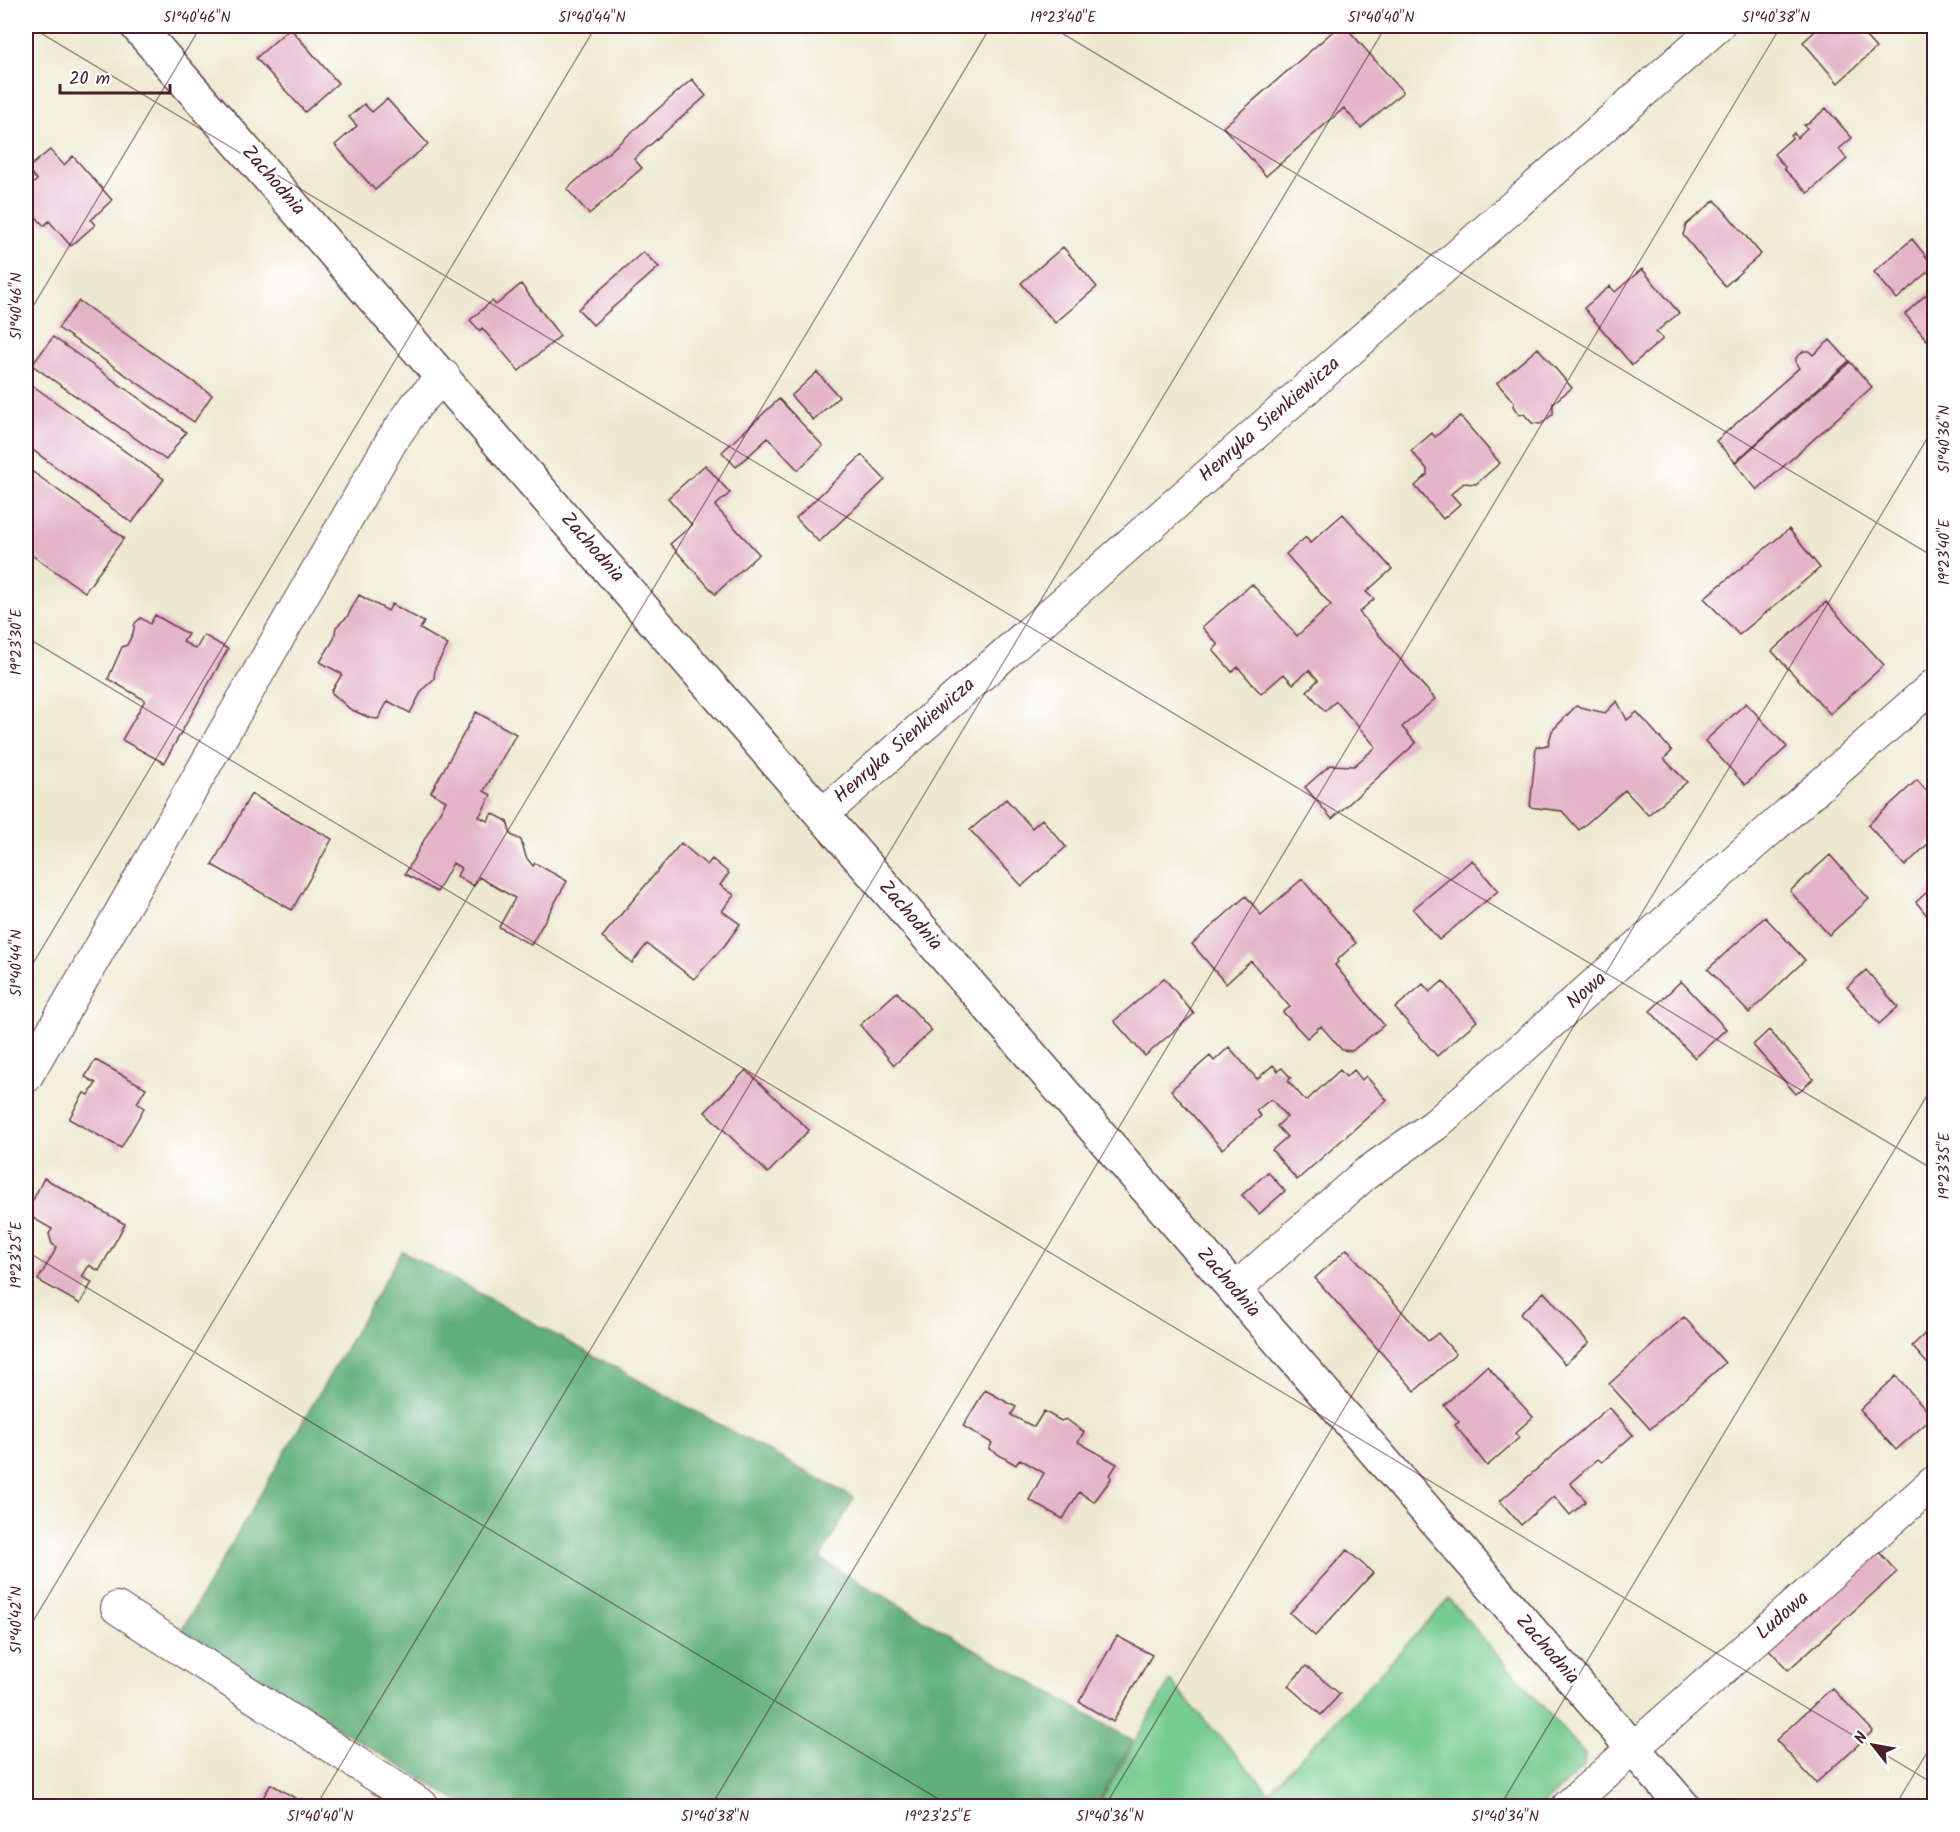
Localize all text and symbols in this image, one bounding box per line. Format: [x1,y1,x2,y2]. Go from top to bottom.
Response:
text: 51°40'46"N [163,6,231,30]
text: 51°40'44"N [558,6,626,30]
text: 19°23'40"E [1030,6,1097,30]
text: 51°40'40"N [1348,6,1414,30]
text: 51°40'38"N [1742,6,1810,30]
scale bar [60,57,170,95]
text: 20 m [69,65,110,94]
street label: Zachodnia [233,138,313,224]
text: 51°40'46"N [5,272,29,340]
street label: Henryka Sienkiewicza [1192,349,1348,491]
text: 51°40'36"N [1933,405,1957,473]
street label: Zachodnia [552,505,632,591]
text: 19°23'40"E [1933,518,1957,585]
text: 19°23'30"E [5,608,29,675]
street label: Henryka Sienkiewicza [827,670,983,812]
street label: Zachodnia [870,873,950,959]
text: 51°40'44"N [5,929,29,997]
street label: Nowa [1559,964,1615,1018]
text: 19°23'35"E [1933,1131,1957,1199]
text: 19°23'25"E [5,1220,29,1289]
street label: Zachodnia [1188,1240,1268,1326]
street label: Ludowa [1749,1583,1817,1649]
text: 51°40'42"N [5,1586,29,1654]
street label: Zachodnia [1507,1607,1587,1693]
north arrow [1843,1715,1903,1775]
text: N [1848,1727,1875,1749]
text: 51°40'40"N [287,1805,353,1829]
text: 51°40'38"N [681,1805,749,1829]
text: 19°23'25"E [904,1805,973,1829]
text: 51°40'36"N [1076,1805,1144,1829]
text: 51°40'34"N [1471,1805,1539,1829]

